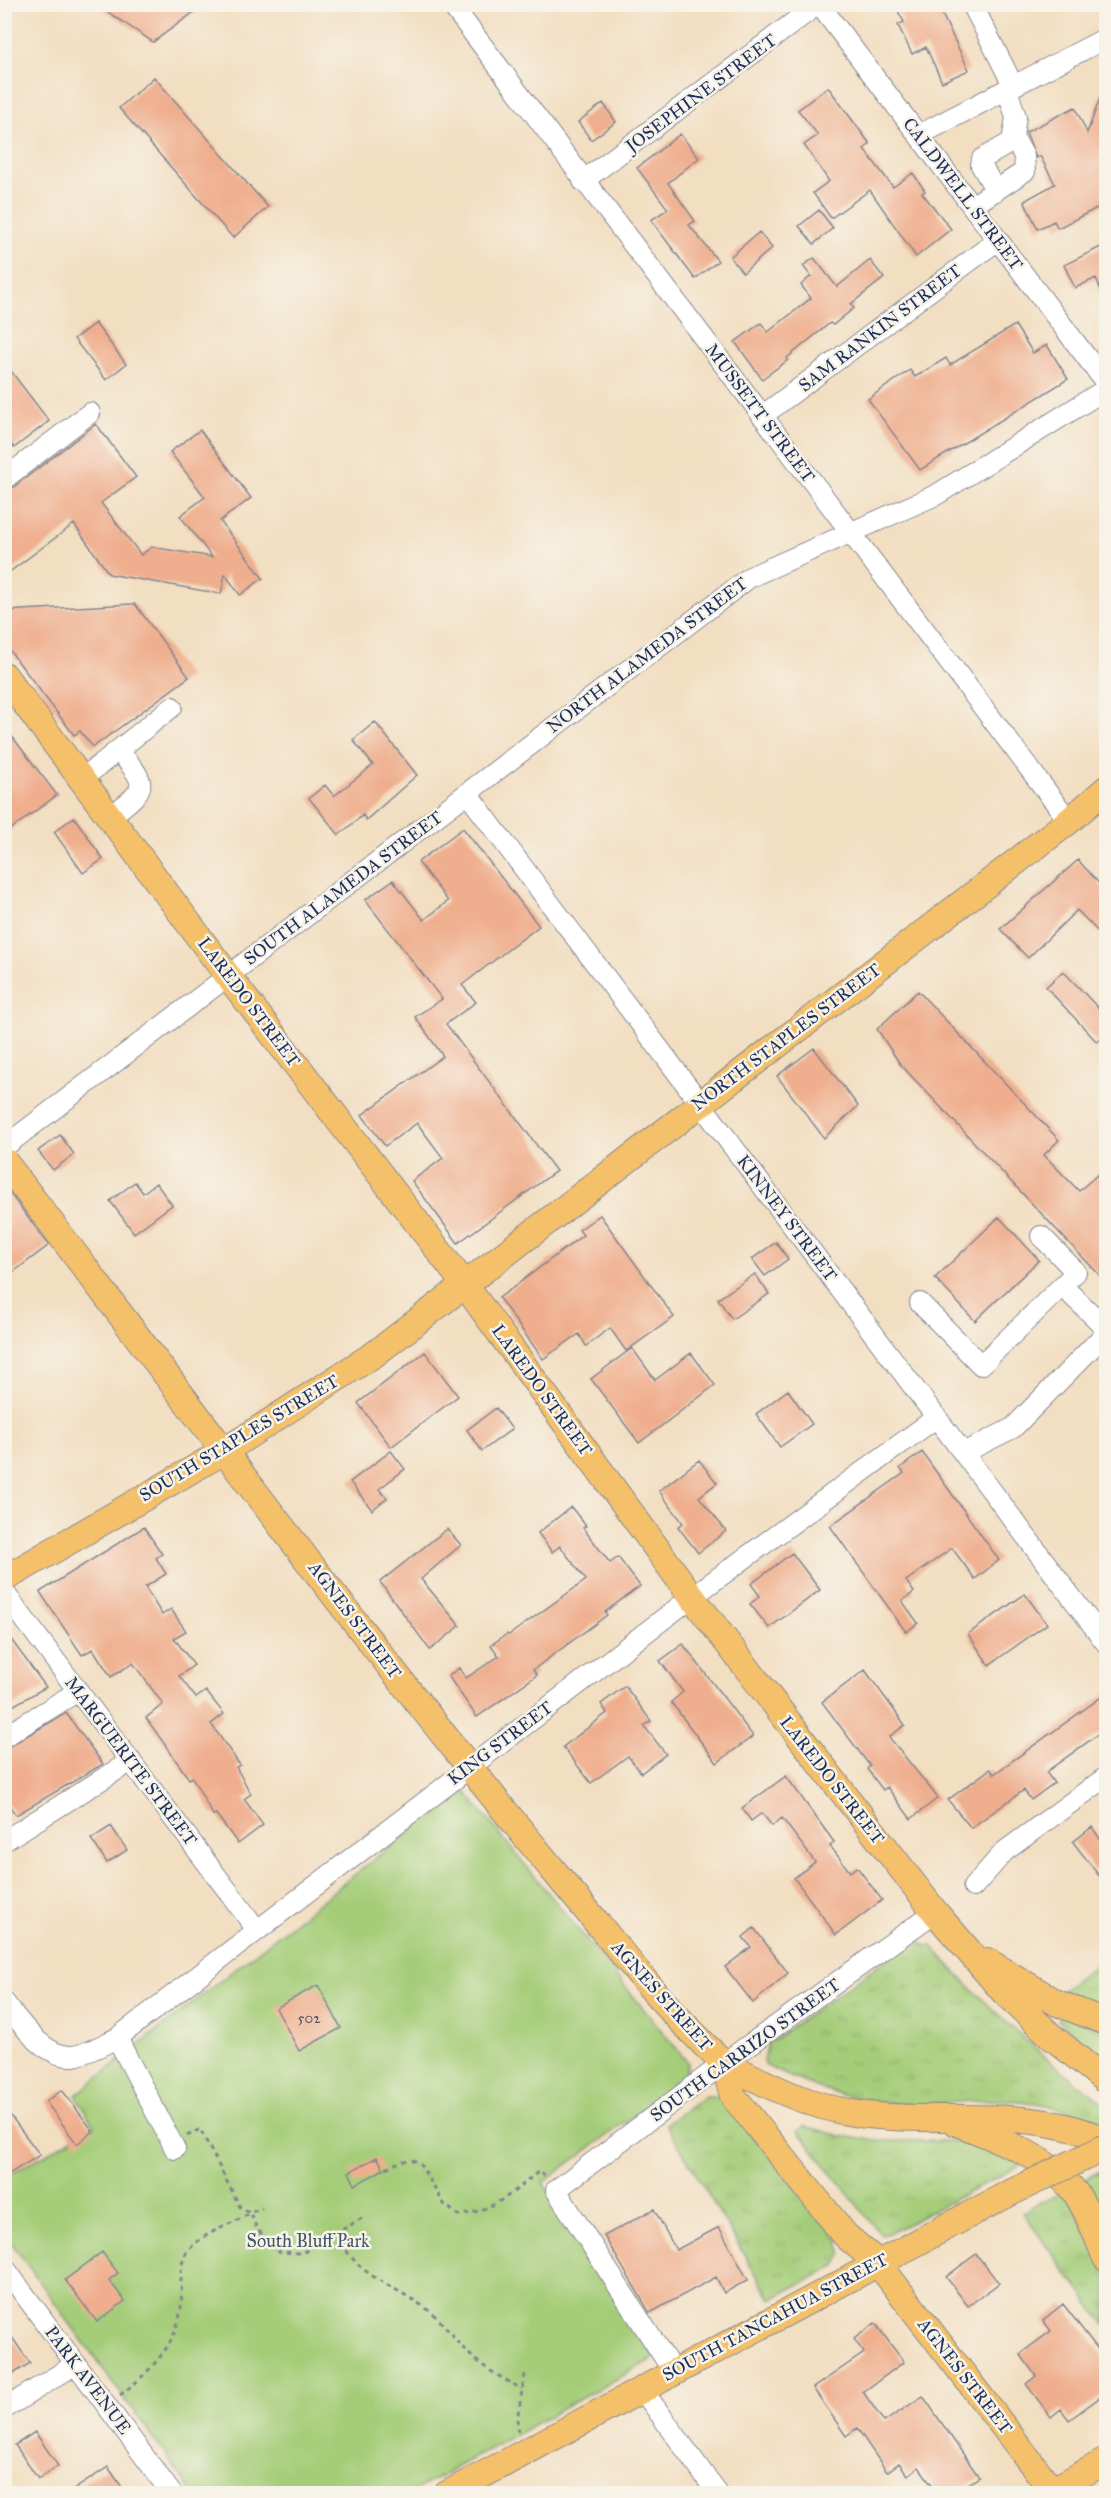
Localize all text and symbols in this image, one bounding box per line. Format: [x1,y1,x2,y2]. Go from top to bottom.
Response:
street label: JOSEPHINE STREET [620,29,781,159]
street label: CALDWELL STREET [898,113,1028,275]
street label: SAM RANKIN STREET [794,260,966,396]
street label: MUSSETT STREET [701,339,819,487]
street label: NORTH ALAMEDA STREET [542,572,752,738]
street label: SOUTH ALAMEDA STREET [239,806,447,970]
street label: LAREDO STREET [193,933,305,1071]
street label: NORTH STAPLES STREET [687,959,885,1115]
street label: KINNEY STREET [732,1150,842,1286]
street label: LAREDO STREET [487,1320,597,1460]
street label: SOUTH STAPLES STREET [135,1370,343,1506]
street label: AGNES STREET [303,1556,406,1683]
street label: MARGUERITE STREET [60,1672,202,1850]
street label: KING STREET [443,1696,557,1790]
street label: LAREDO STREET [775,1711,889,1849]
street label: AGNES STREET [606,1936,717,2056]
street label: SOUTH CARRIZO STREET [646,1974,844,2126]
house number: 502 [297,2009,321,2027]
park label: South Bluff Park [247,2230,370,2252]
street label: SOUTH TANCAHUA STREET [659,2248,891,2386]
street label: AGNES STREET [912,2313,1017,2438]
street label: PARK AVENUE [40,2322,136,2439]

